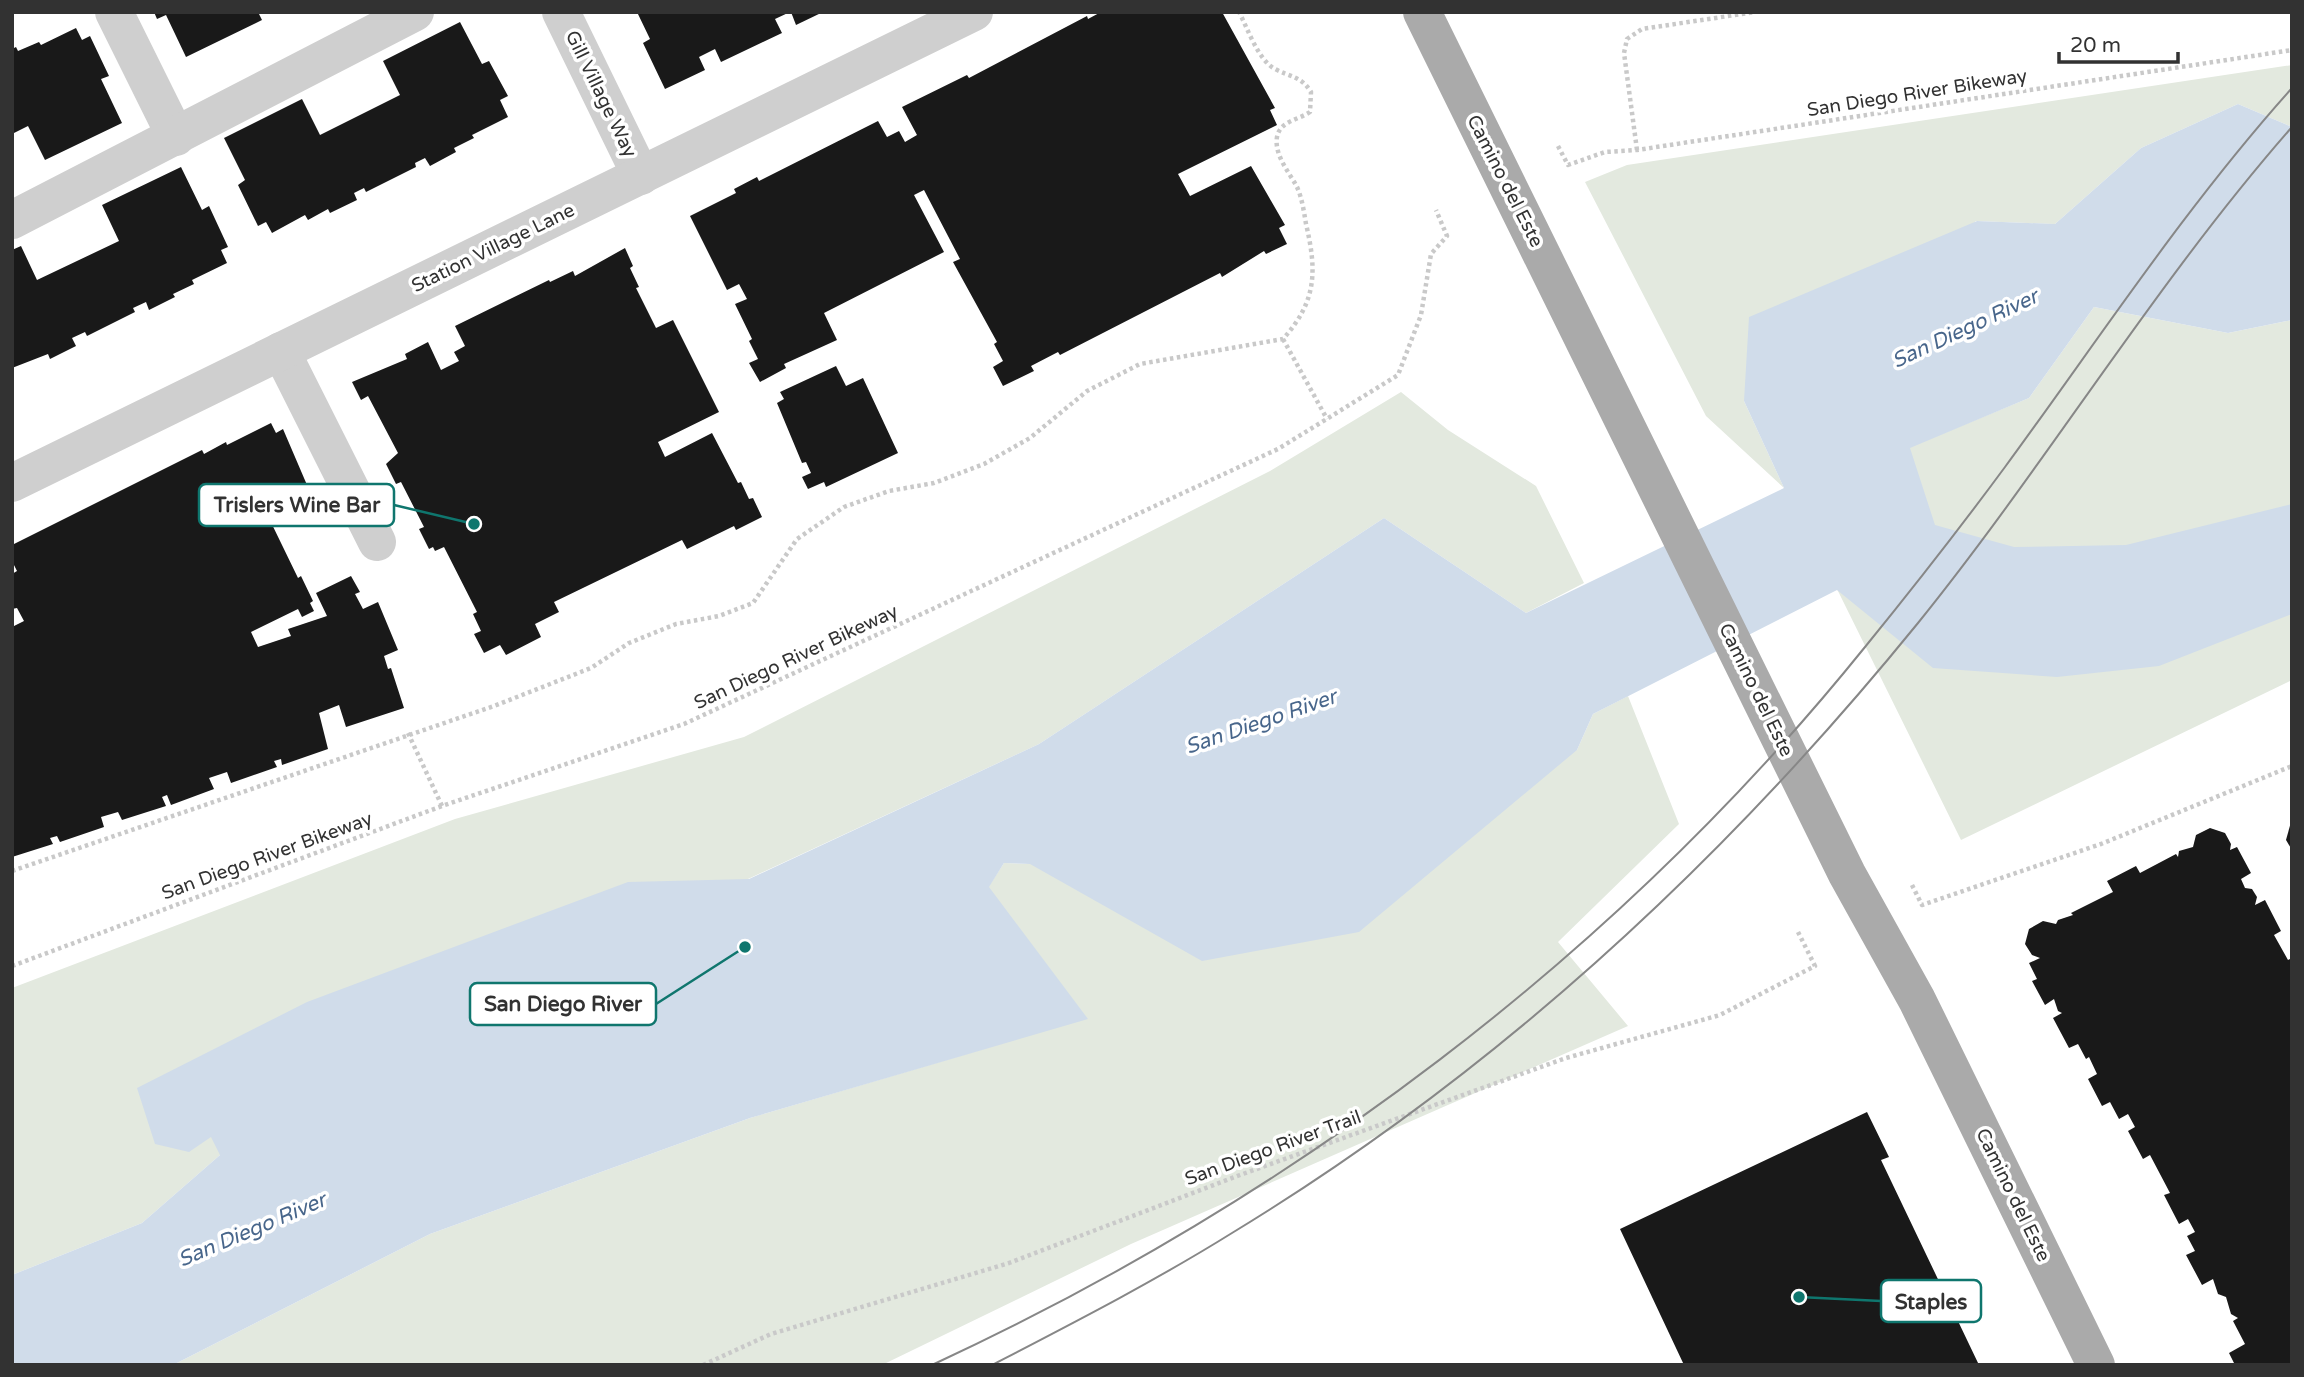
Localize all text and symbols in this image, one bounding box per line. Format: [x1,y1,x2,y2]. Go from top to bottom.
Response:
scale bar [2059,21,2178,65]
street label: Gill Village Way [561,27,641,161]
text: 20 m [2070,33,2121,58]
street label: San Diego River Bikeway [1805,65,2029,121]
street label: Camino del Este [1462,111,1548,251]
street label: Station Village Lane [408,199,578,297]
water label: San Diego River [1888,283,2045,374]
callout: Trislers Wine Bar [199,484,394,526]
text: Trislers Wine Bar [213,493,381,518]
street label: San Diego River Bikeway [691,600,901,714]
street label: Camino del Este [1714,620,1798,760]
water label: San Diego River [1182,683,1343,760]
street label: San Diego River Bikeway [159,808,375,904]
callout: San Diego River [470,983,656,1025]
text: San Diego River [484,992,643,1017]
street label: San Diego River Trail [1182,1106,1364,1190]
street label: Camino del Este [1971,1125,2055,1265]
water label: San Diego River [174,1186,332,1272]
callout: Staples [1881,1280,1981,1322]
text: Staples [1895,1290,1967,1315]

